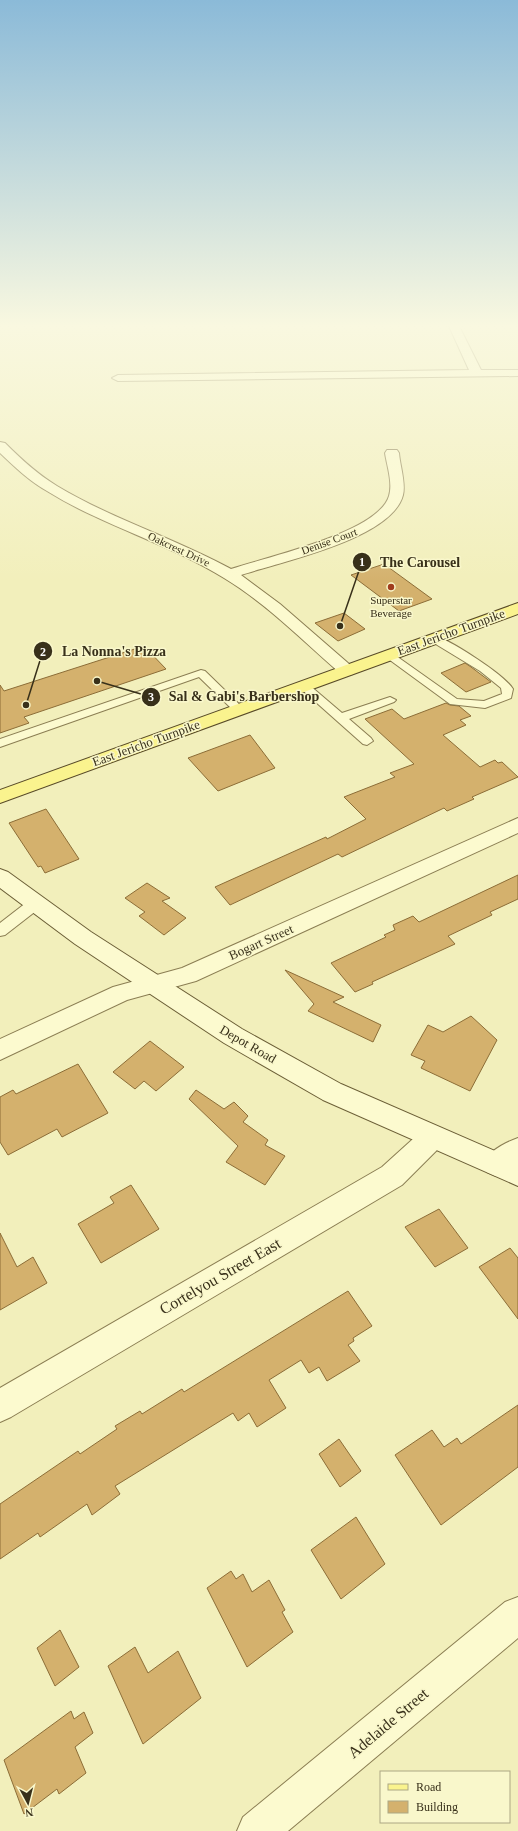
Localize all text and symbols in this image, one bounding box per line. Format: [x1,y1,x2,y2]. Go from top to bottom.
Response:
street label: Denise Court [300,525,358,557]
street label: Oakcrest Drive [146,529,212,569]
callout: The Carousel [352,549,468,575]
text: 1 [359,555,365,569]
text: The Carousel [380,555,460,570]
marker: Superstar Beverage [386,582,396,592]
place label: Superstar Beverage [370,594,412,619]
street label: East Jericho Turnpike [395,605,507,658]
callout: La Nonna's Pizza [33,638,174,664]
text: La Nonna's Pizza [62,644,166,659]
text: 2 [40,645,46,659]
callout: Sal & Gabi's Barbershop [141,684,328,710]
text: Sal & Gabi's Barbershop [169,689,319,704]
text: 3 [148,690,154,704]
street label: East Jericho Turnpike [90,716,202,769]
street label: Bogart Street [226,921,296,963]
street label: Depot Road [217,1022,279,1066]
street label: Cortelyou Street East [156,1234,284,1318]
street label: Adelaide Street [345,1684,432,1761]
legend [380,1771,510,1823]
text: Road [416,1780,441,1794]
north arrow [8,1783,48,1823]
text: Building [416,1800,458,1814]
text: N [24,1806,34,1819]

